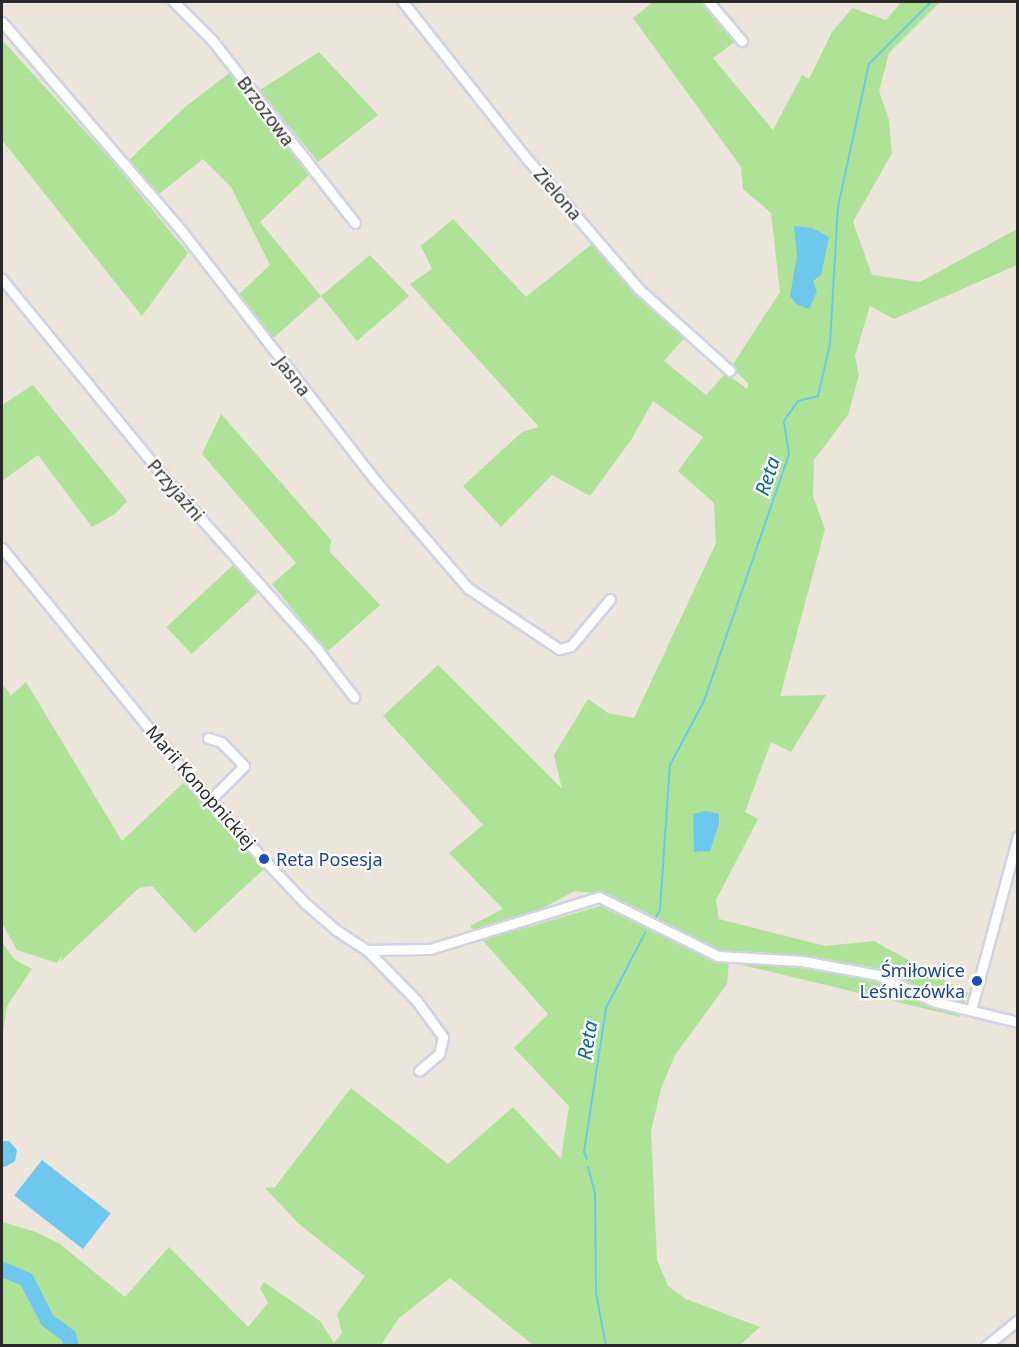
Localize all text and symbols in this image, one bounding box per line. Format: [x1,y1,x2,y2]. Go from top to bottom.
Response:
street label: Brzozowa [233,72,299,150]
street label: Zielona [530,164,586,224]
street label: Jasna [271,352,315,400]
water label: Reta [749,454,785,498]
street label: Przyjaźni [143,455,209,525]
street label: Marii Konopnickiej [142,721,260,853]
place label: Reta Posesja [276,848,383,870]
marker: Reta Posesja [257,852,271,866]
place label: Śmiłowice Leśniczówka [860,960,965,1002]
marker: Śmiłowice Leśniczówka [970,974,984,988]
water label: Reta [572,1019,602,1061]

